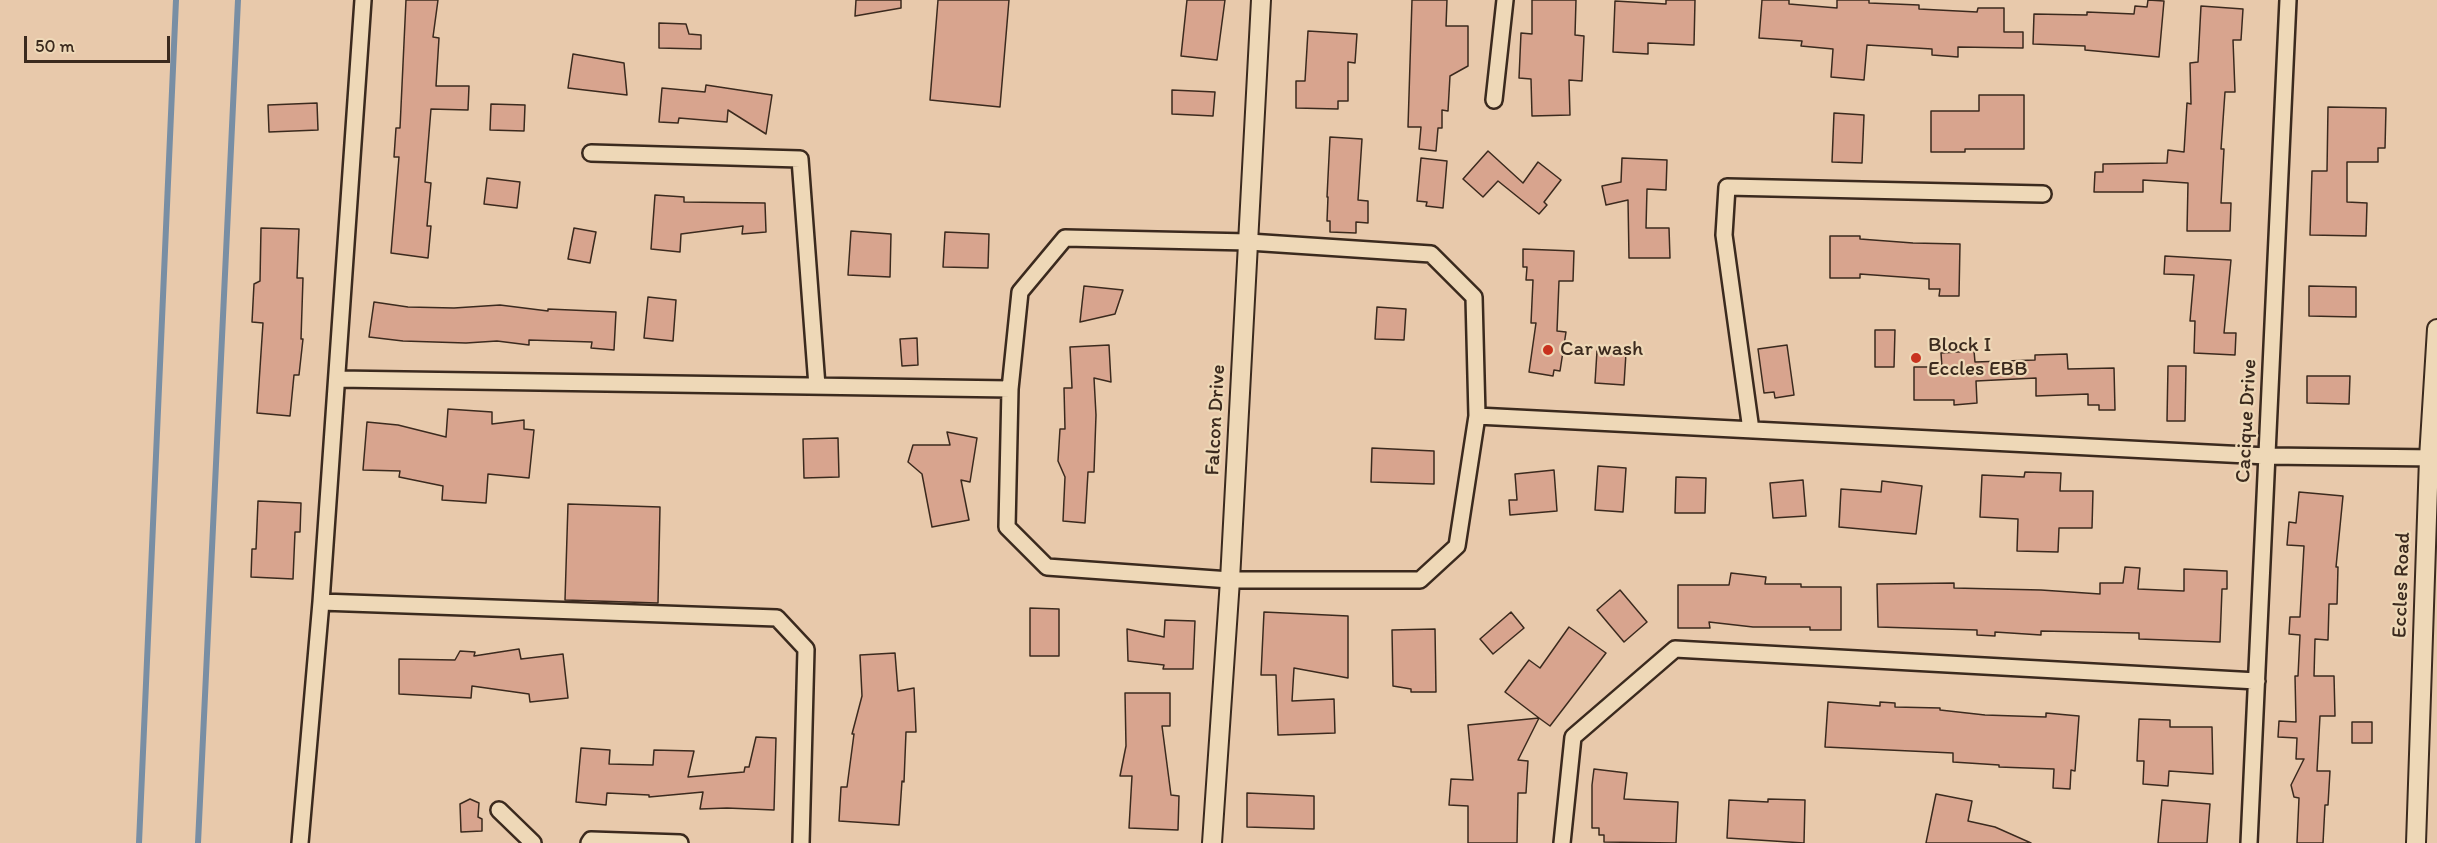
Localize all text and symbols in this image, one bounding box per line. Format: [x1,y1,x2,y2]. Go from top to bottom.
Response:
scale bar [27,24,172,62]
text: 50 m [35,35,75,57]
place label: Block I Eccles EBB [1928,333,2027,383]
place label: Car wash [1560,337,1643,363]
marker: Car wash [1541,343,1555,357]
marker: Block I Eccles EBB [1909,351,1923,365]
street label: Cacique Drive [2231,358,2263,484]
street label: Falcon Drive [1201,364,1231,476]
street label: Eccles Road [2388,531,2416,639]

